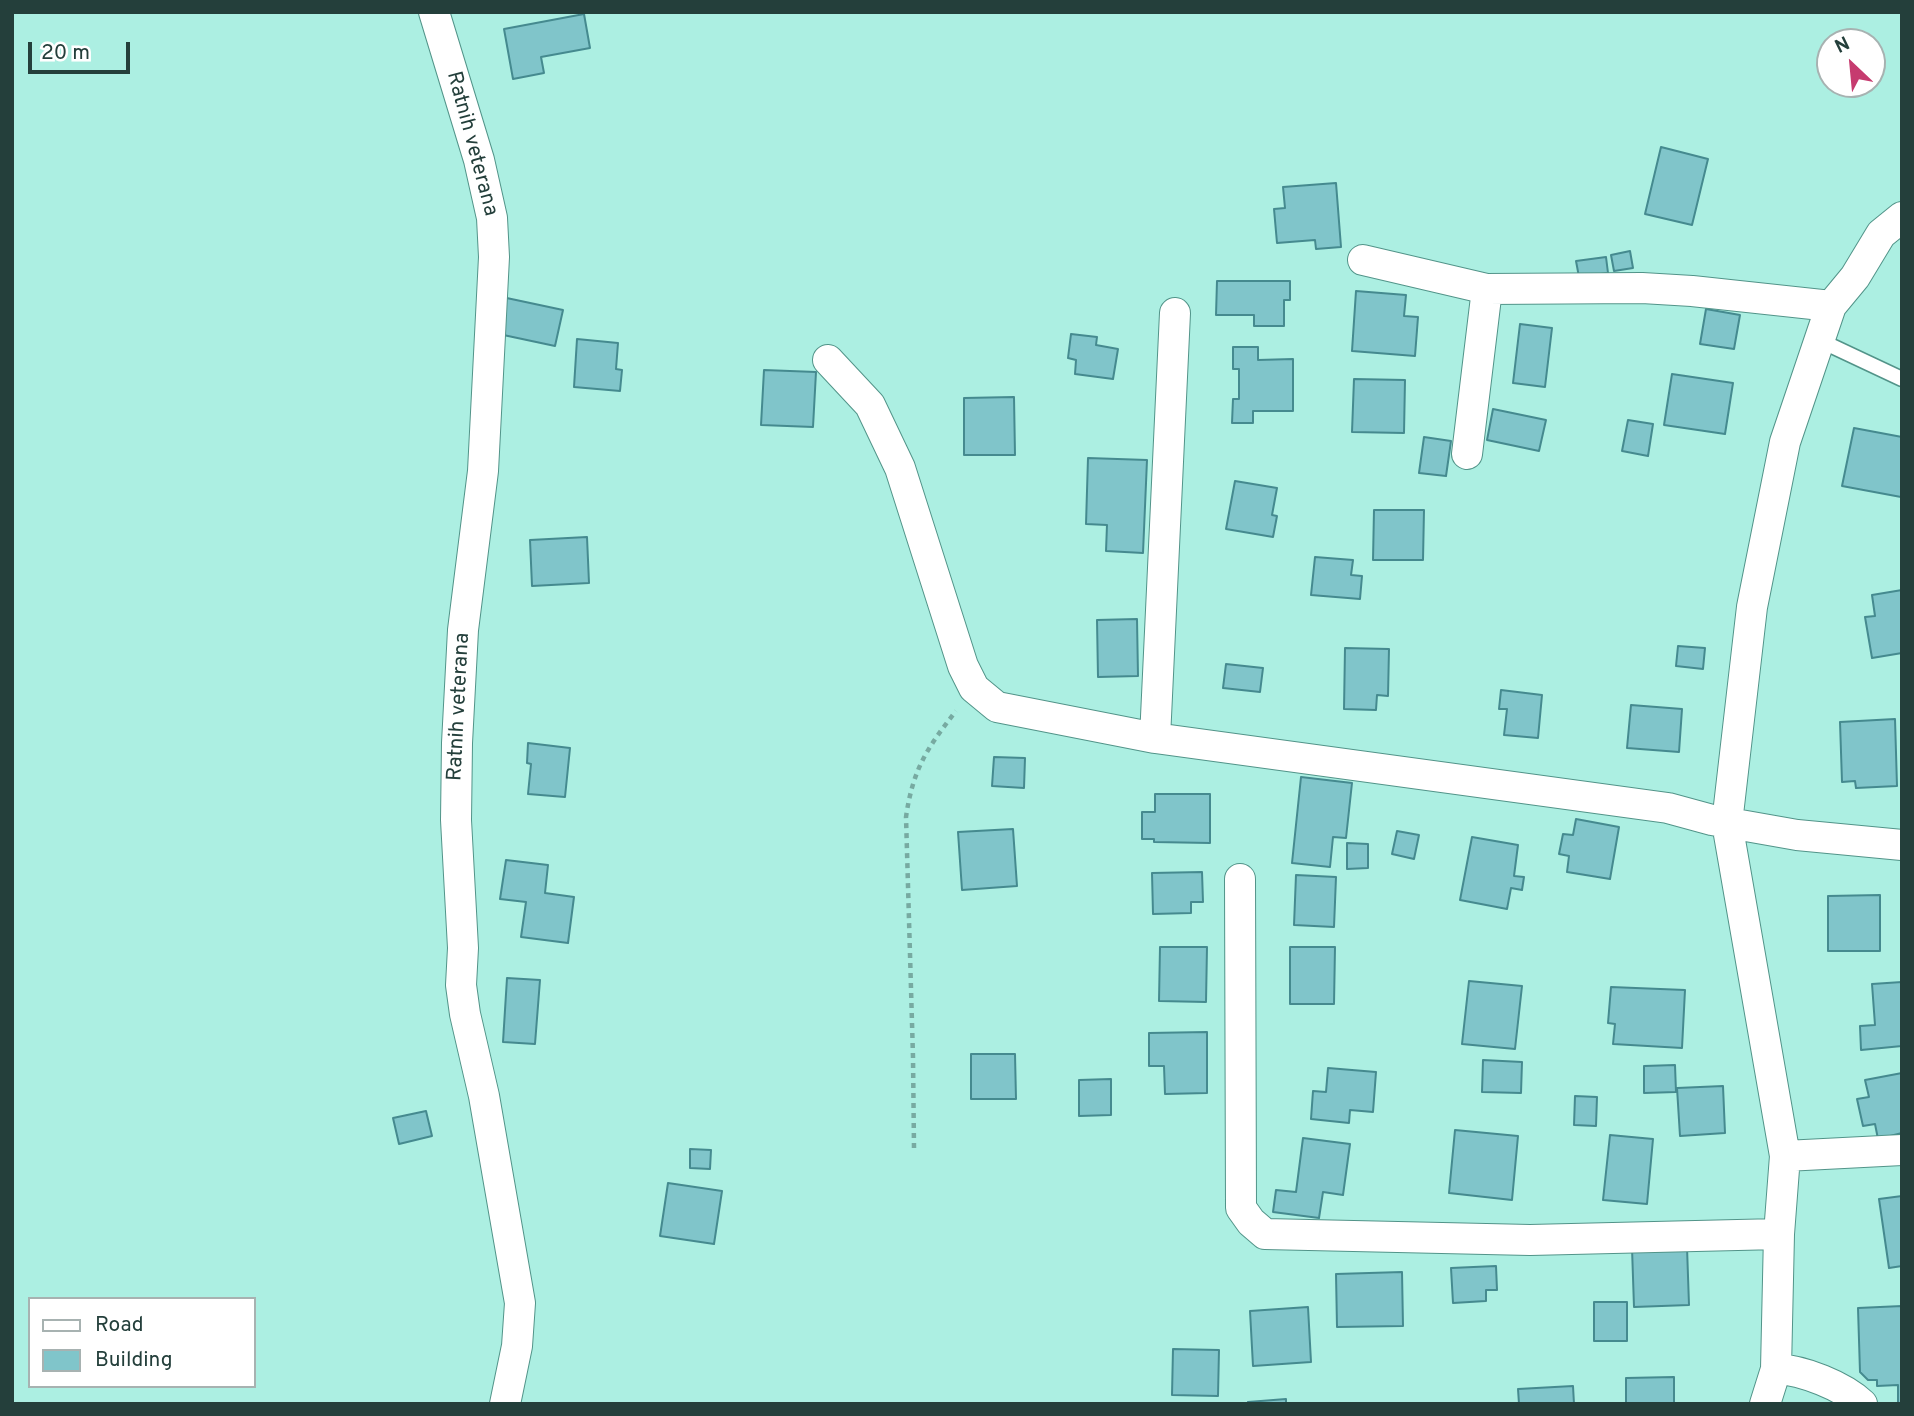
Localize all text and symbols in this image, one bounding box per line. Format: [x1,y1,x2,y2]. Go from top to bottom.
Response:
scale bar [32,28,133,72]
north arrow [1816,28,1886,98]
text: N [1831,32,1854,60]
text: 20 m [41,40,90,67]
street label: Ratnih veterana [440,69,502,219]
street label: Ratnih veterana [444,632,476,782]
legend [28,1297,256,1388]
text: Road [95,1312,144,1339]
text: Building [95,1347,173,1374]

